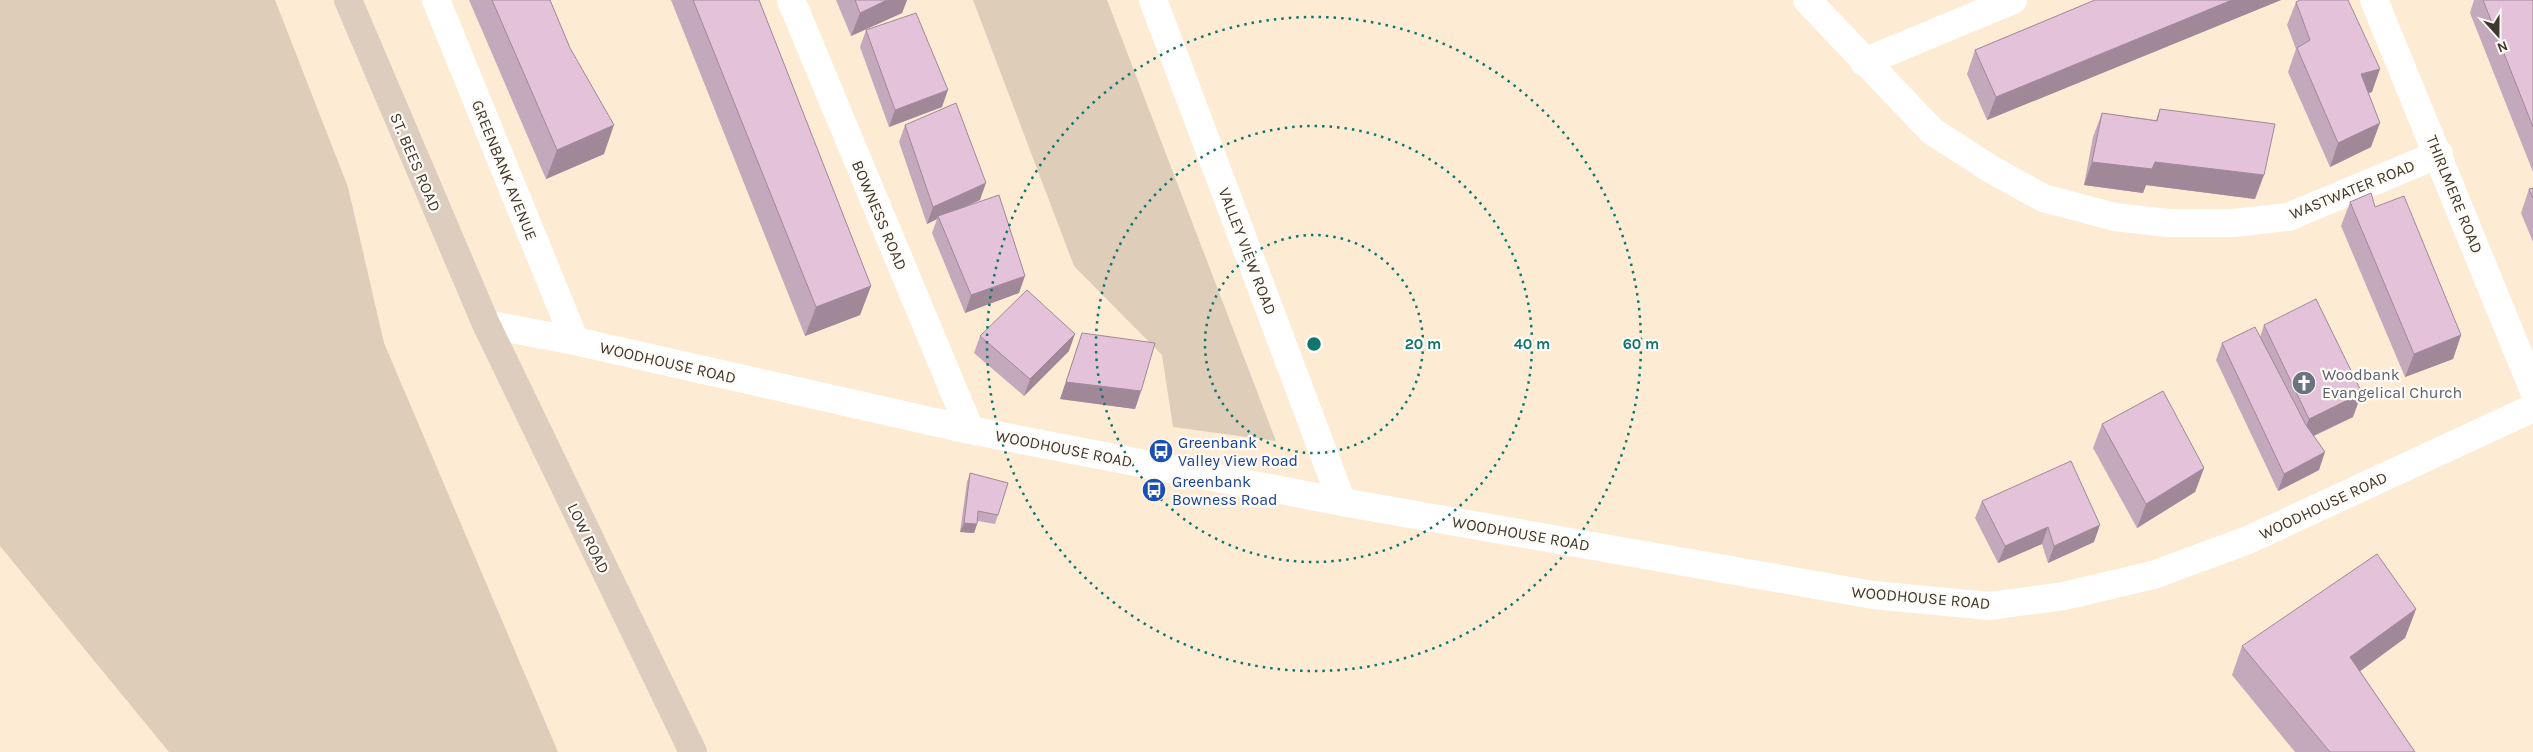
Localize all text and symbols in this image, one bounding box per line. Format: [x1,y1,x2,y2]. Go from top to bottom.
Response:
north arrow [2473,10,2523,60]
text: N [2495,37,2510,56]
street label: GREENBANK AVENUE [468,97,541,243]
street label: ST. BEES ROAD [386,110,445,215]
street label: THIRLMERE ROAD [2422,132,2487,256]
street label: WASTWATER ROAD [2287,156,2418,223]
street label: BOWNESS ROAD [848,157,911,273]
street label: VALLEY VIEW ROAD [1215,185,1281,317]
centre of rings [1305,335,1323,353]
text: 20 m [1405,335,1441,353]
text: 40 m [1514,335,1550,353]
text: 60 m [1623,335,1659,353]
street label: WOODHOUSE ROAD [598,338,738,387]
place label: Woodbank Evangelical Church [2322,365,2462,402]
church icon: Woodbank Evangelical Church [2291,370,2317,396]
street label: WOODHOUSE ROAD [994,426,1134,471]
place label: Greenbank Valley View Road [1178,433,1298,470]
bus stop icon: Greenbank Valley View Road [1148,438,1174,464]
street label: WOODHOUSE ROAD [2256,467,2390,544]
place label: Greenbank Bowness Road [1172,472,1278,509]
bus stop icon: Greenbank Bowness Road [1141,477,1167,503]
street label: LOW ROAD [563,500,614,576]
street label: WOODHOUSE ROAD [1451,512,1591,555]
street label: WOODHOUSE ROAD [1851,582,1991,613]

